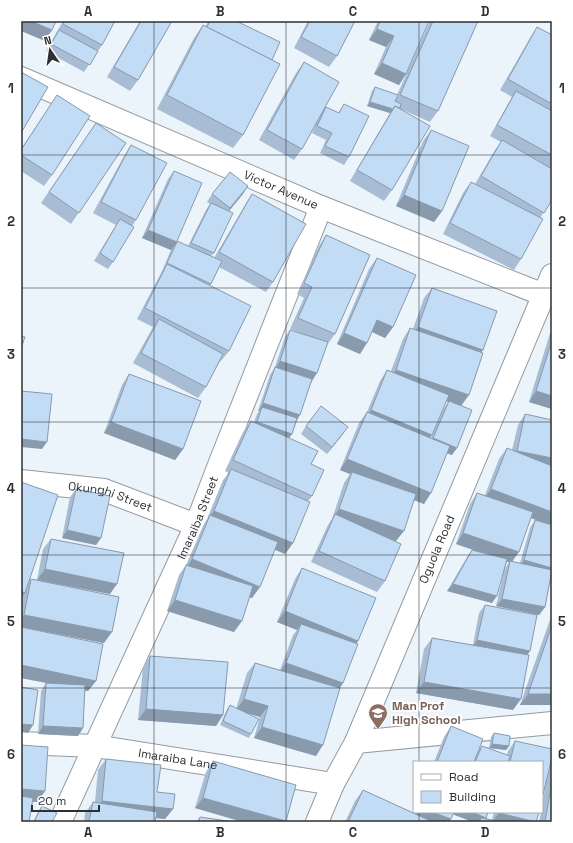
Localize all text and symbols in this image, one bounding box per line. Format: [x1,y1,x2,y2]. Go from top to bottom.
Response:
text: A [84,3,93,20]
text: B [216,3,225,20]
text: C [349,3,357,20]
text: D [481,3,490,20]
north arrow [30,30,70,70]
text: N [43,33,53,48]
text: 1 [8,80,14,97]
text: 1 [559,80,565,97]
street label: Victor Avenue [241,167,321,213]
text: 2 [7,213,15,230]
text: 2 [558,213,566,230]
text: 3 [7,346,15,363]
text: 3 [558,346,566,363]
street label: Imaraiba Street [173,474,222,562]
street label: Okunghi Street [67,478,155,516]
text: 4 [7,480,15,497]
text: 4 [558,480,566,497]
street label: Oguola Road [415,513,458,586]
text: 5 [7,613,15,630]
text: 5 [558,613,566,630]
place label: Man Prof High School [392,698,461,728]
school or university icon: Man Prof High School [367,702,389,730]
street label: Imaraiba Lane [137,745,219,773]
text: 6 [7,746,15,763]
text: 6 [558,746,566,763]
legend [413,761,543,813]
text: Road [449,769,478,785]
scale bar [32,787,99,813]
text: Building [449,789,496,805]
text: 20 m [38,793,66,809]
text: A [84,824,93,841]
text: B [216,824,225,841]
text: C [349,824,357,841]
text: D [481,824,490,841]

